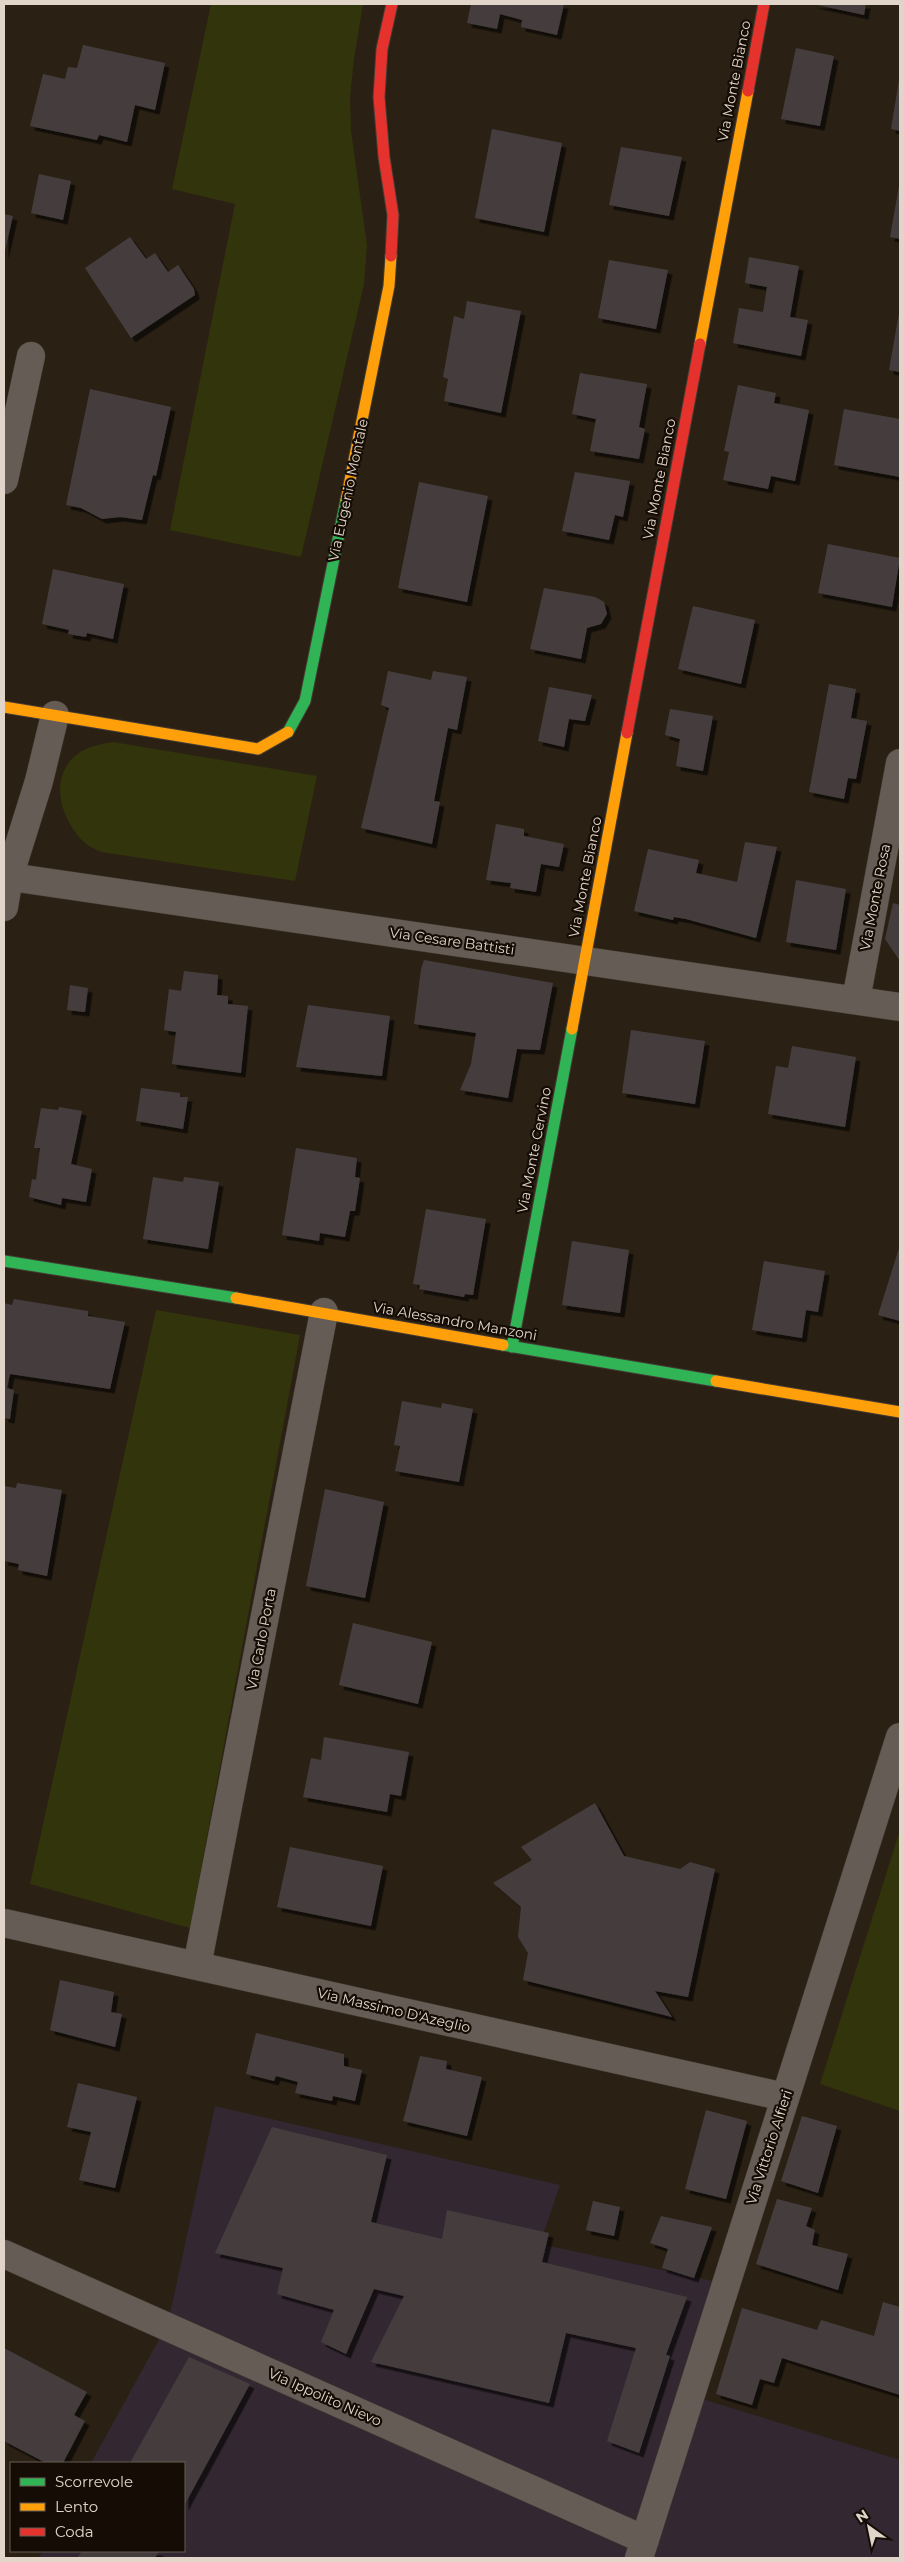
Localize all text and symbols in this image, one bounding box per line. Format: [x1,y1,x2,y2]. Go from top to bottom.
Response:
street label: Via Monte Bianco [713,19,755,143]
street label: Via Eugenio Montale [324,417,372,563]
street label: Via Monte Bianco [638,417,680,541]
street label: Via Monte Bianco [564,815,606,939]
street label: Via Monte Rosa [856,842,894,952]
street label: Via Cesare Battisti [388,923,516,959]
street label: Via Monte Cervino [513,1085,555,1214]
street label: Via Alessandro Manzoni [372,1298,538,1344]
street label: Via Carlo Porta [242,1587,280,1691]
street label: Via Massimo D'Azeglio [316,1984,473,2036]
street label: Via Vittorio Alfieri [742,2087,796,2207]
street label: Via Ippolito Nievo [266,2364,385,2430]
legend [10,2462,185,2552]
text: Scorrevole [55,2472,133,2491]
text: Lento [55,2497,98,2516]
north arrow [844,2502,894,2552]
text: N [852,2505,872,2527]
text: Coda [55,2522,94,2541]

